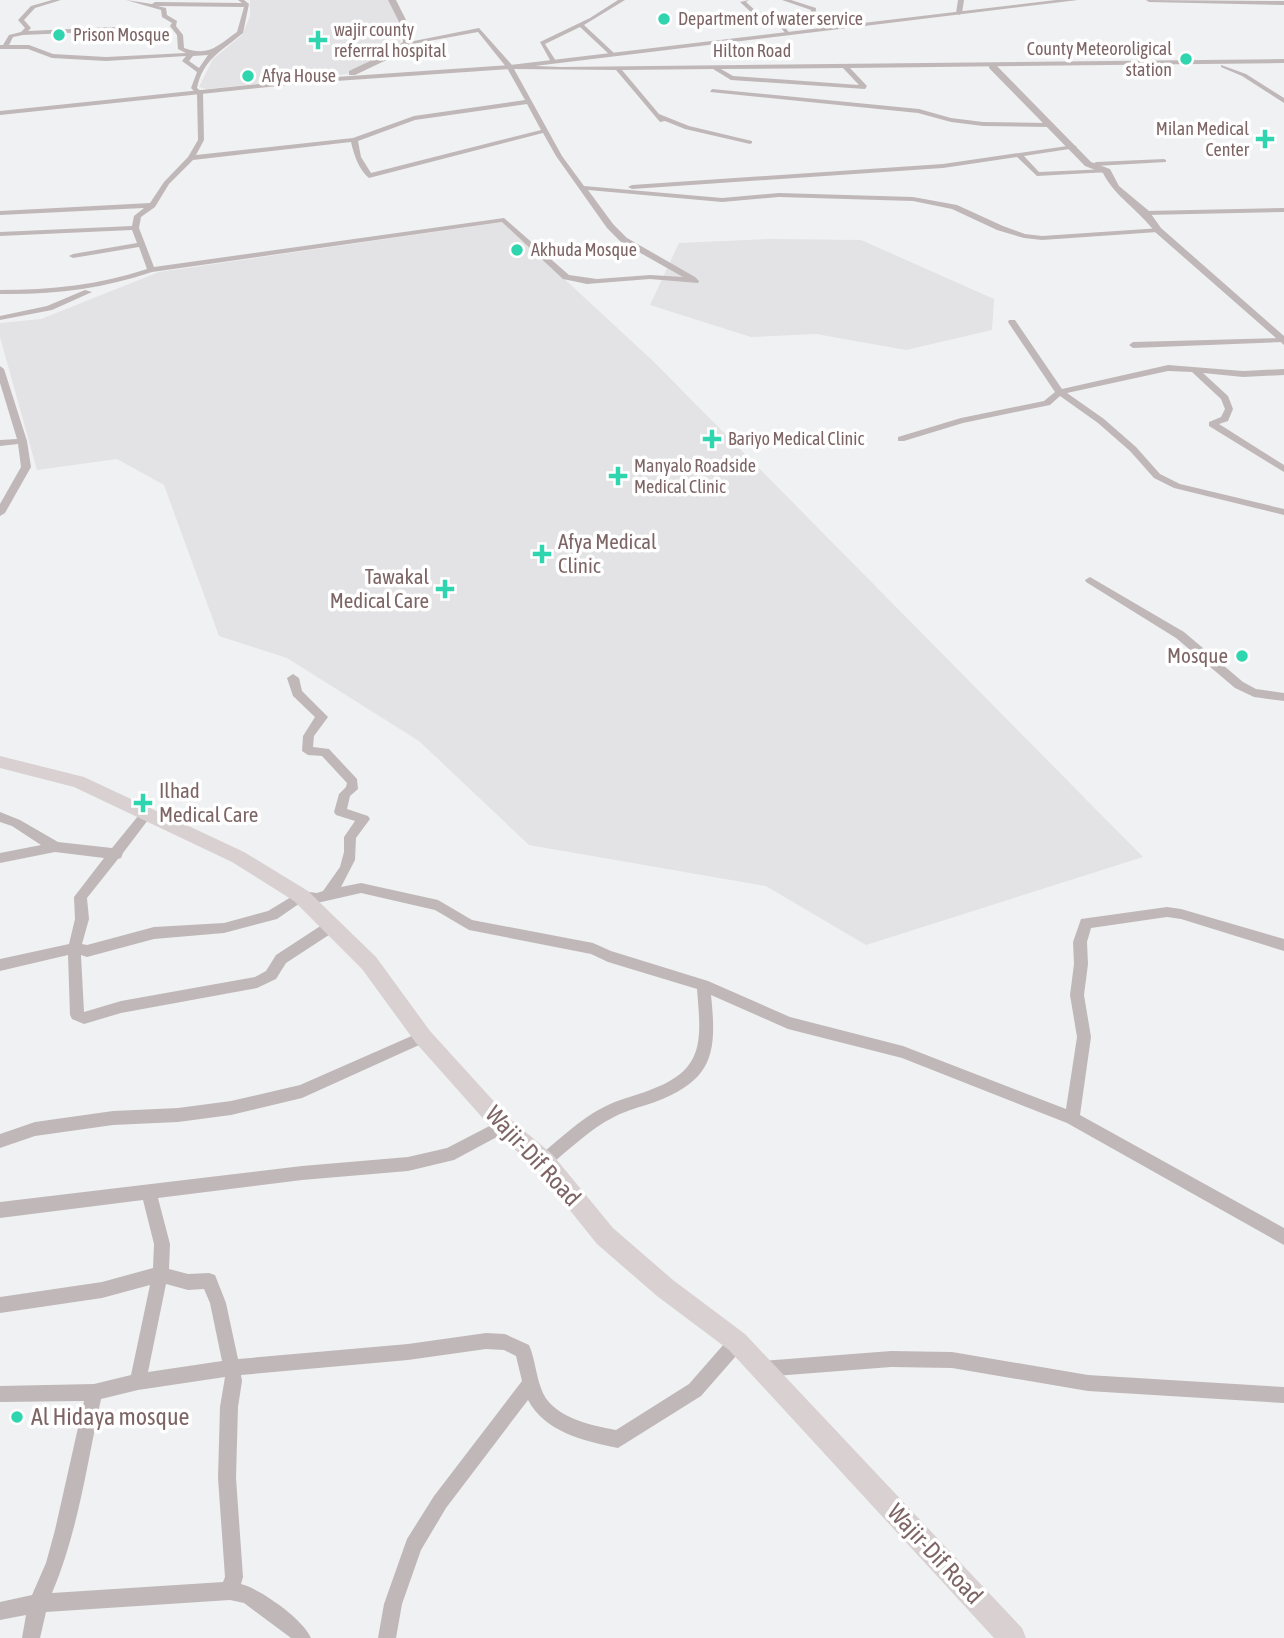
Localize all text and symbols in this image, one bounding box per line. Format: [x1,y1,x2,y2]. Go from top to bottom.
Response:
place label: Department of water service [678,8,863,29]
marker: Department of water service [656,11,672,27]
place label: wajir county referrral hospital [334,19,447,61]
place label: Prison Mosque [73,24,170,45]
marker: Prison Mosque [51,27,67,43]
marker: wajir county referrral hospital [308,30,328,50]
place label: County Meteoroligical station [1027,38,1172,80]
street label: Hilton Road [713,40,791,61]
marker: County Meteoroligical station [1178,51,1194,67]
place label: Afya House [262,65,336,86]
marker: Afya House [240,68,256,84]
place label: Milan Medical Center [1156,118,1250,160]
marker: Milan Medical Center [1255,129,1275,149]
place label: Akhuda Mosque [531,239,637,260]
marker: Akhuda Mosque [509,242,525,258]
place label: Bariyo Medical Clinic [728,428,864,449]
marker: Bariyo Medical Clinic [702,429,722,449]
place label: Manyalo Roadside Medical Clinic [634,455,756,497]
marker: Manyalo Roadside Medical Clinic [608,466,628,486]
place label: Afya Medical Clinic [558,529,657,577]
marker: Afya Medical Clinic [532,544,552,564]
place label: Tawakal Medical Care [330,564,429,612]
marker: Tawakal Medical Care [435,579,455,599]
place label: Mosque [1167,643,1228,667]
marker: Mosque [1234,648,1250,664]
place label: Ilhad Medical Care [159,778,258,826]
marker: Ilhad Medical Care [133,793,153,813]
street label: Wajir-Dif Road [480,1100,586,1211]
place label: Al Hidaya mosque [31,1403,189,1430]
marker: Al Hidaya mosque [9,1409,25,1425]
street label: Wajir-Dif Road [882,1498,988,1609]

